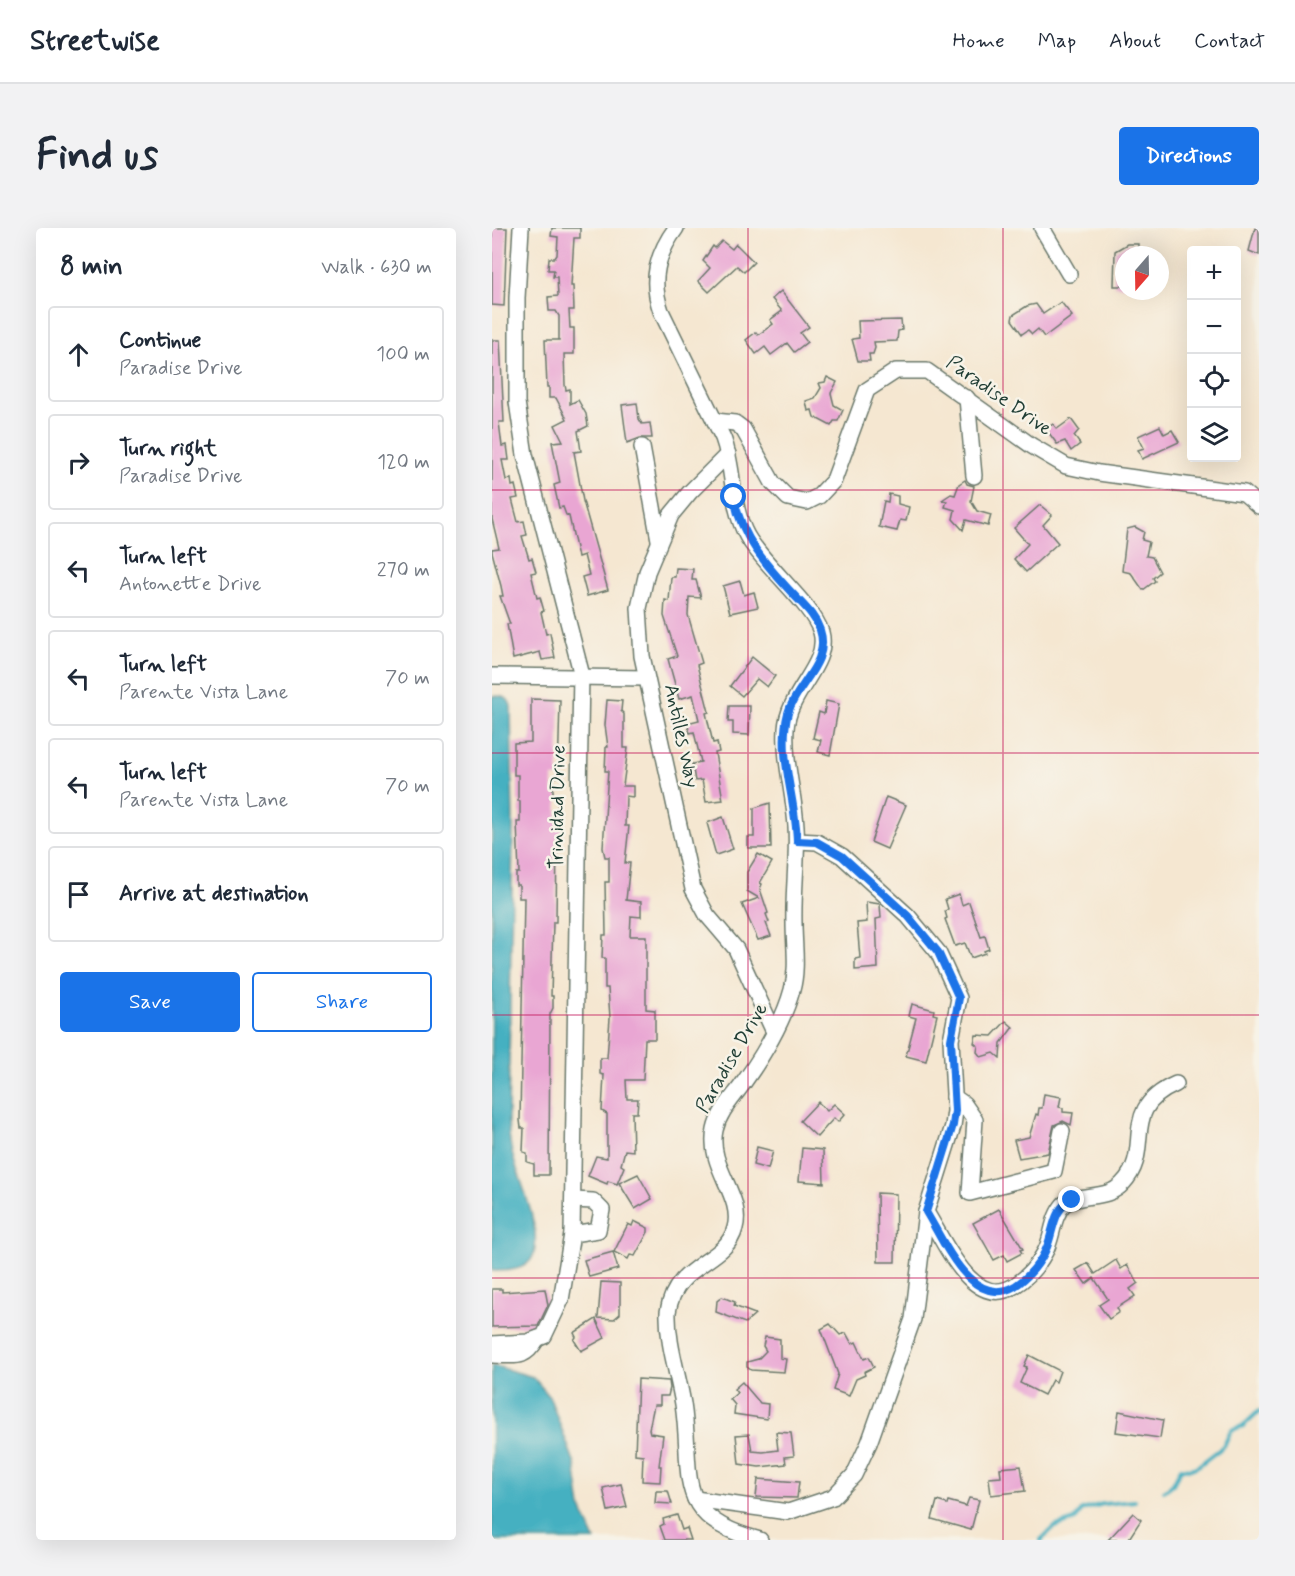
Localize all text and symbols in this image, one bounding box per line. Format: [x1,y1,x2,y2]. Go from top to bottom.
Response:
text: Streetwise [30,23,160,60]
text: Home [953,27,1005,55]
text: Map [1038,27,1076,55]
text: About [1109,27,1161,55]
text: Contact [1194,27,1265,55]
button: Directions [1119,127,1259,185]
text: Find us [36,129,158,184]
north arrow [1115,246,1169,300]
map controls [1187,246,1241,462]
button: + [1187,246,1241,300]
text: 8 min [60,250,123,284]
text: Walk · 630 m [321,254,432,281]
button: − [1187,300,1241,354]
text: Continue [119,327,201,355]
icon: ahead [62,338,95,371]
text: 100 m [376,341,430,368]
street label: Paradise Drive [941,350,1057,442]
button: locate [1187,354,1241,408]
text: Paradise Drive [119,355,242,382]
button: layers [1187,408,1241,462]
text: Turn right [119,435,217,463]
icon: right [62,446,95,479]
text: 120 m [377,449,430,476]
text: Paradise Drive [119,463,242,490]
route start [720,483,746,509]
text: Turn left [119,543,207,571]
icon: left [62,554,95,587]
text: 270 m [377,557,430,584]
text: Antonette Drive [119,571,261,598]
text: Turn left [119,651,207,679]
icon: left [62,662,95,695]
text: 70 m [385,665,430,692]
text: Parente Vista Lane [119,679,288,706]
street label: Antilles Way [657,682,705,790]
street label: Trinidad Drive [543,745,573,869]
text: Turn left [119,759,207,787]
icon: left [62,770,95,803]
text: 70 m [385,773,430,800]
text: Parente Vista Lane [119,787,288,814]
icon: arrive [62,878,95,911]
text: Arrive at destination [119,880,309,908]
button: Save [60,972,240,1032]
button: Share [252,972,432,1032]
street label: Paradise Drive [689,998,775,1118]
route end [1058,1186,1084,1212]

